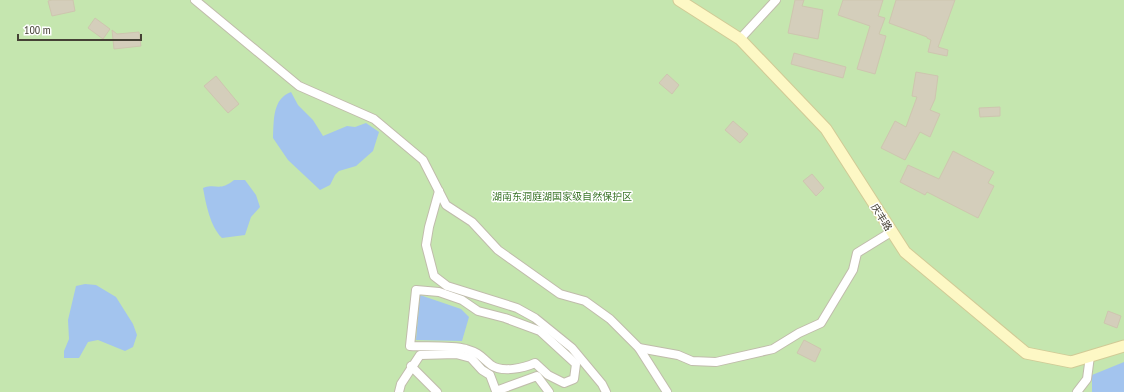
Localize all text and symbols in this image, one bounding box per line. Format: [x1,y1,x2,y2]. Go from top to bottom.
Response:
scale bar [18,16,141,42]
text: 100 m [24,22,51,37]
park label: 湖南东洞庭湖国家级自然保护区 [492,190,632,203]
street label: 庆丰路 [868,201,895,233]

